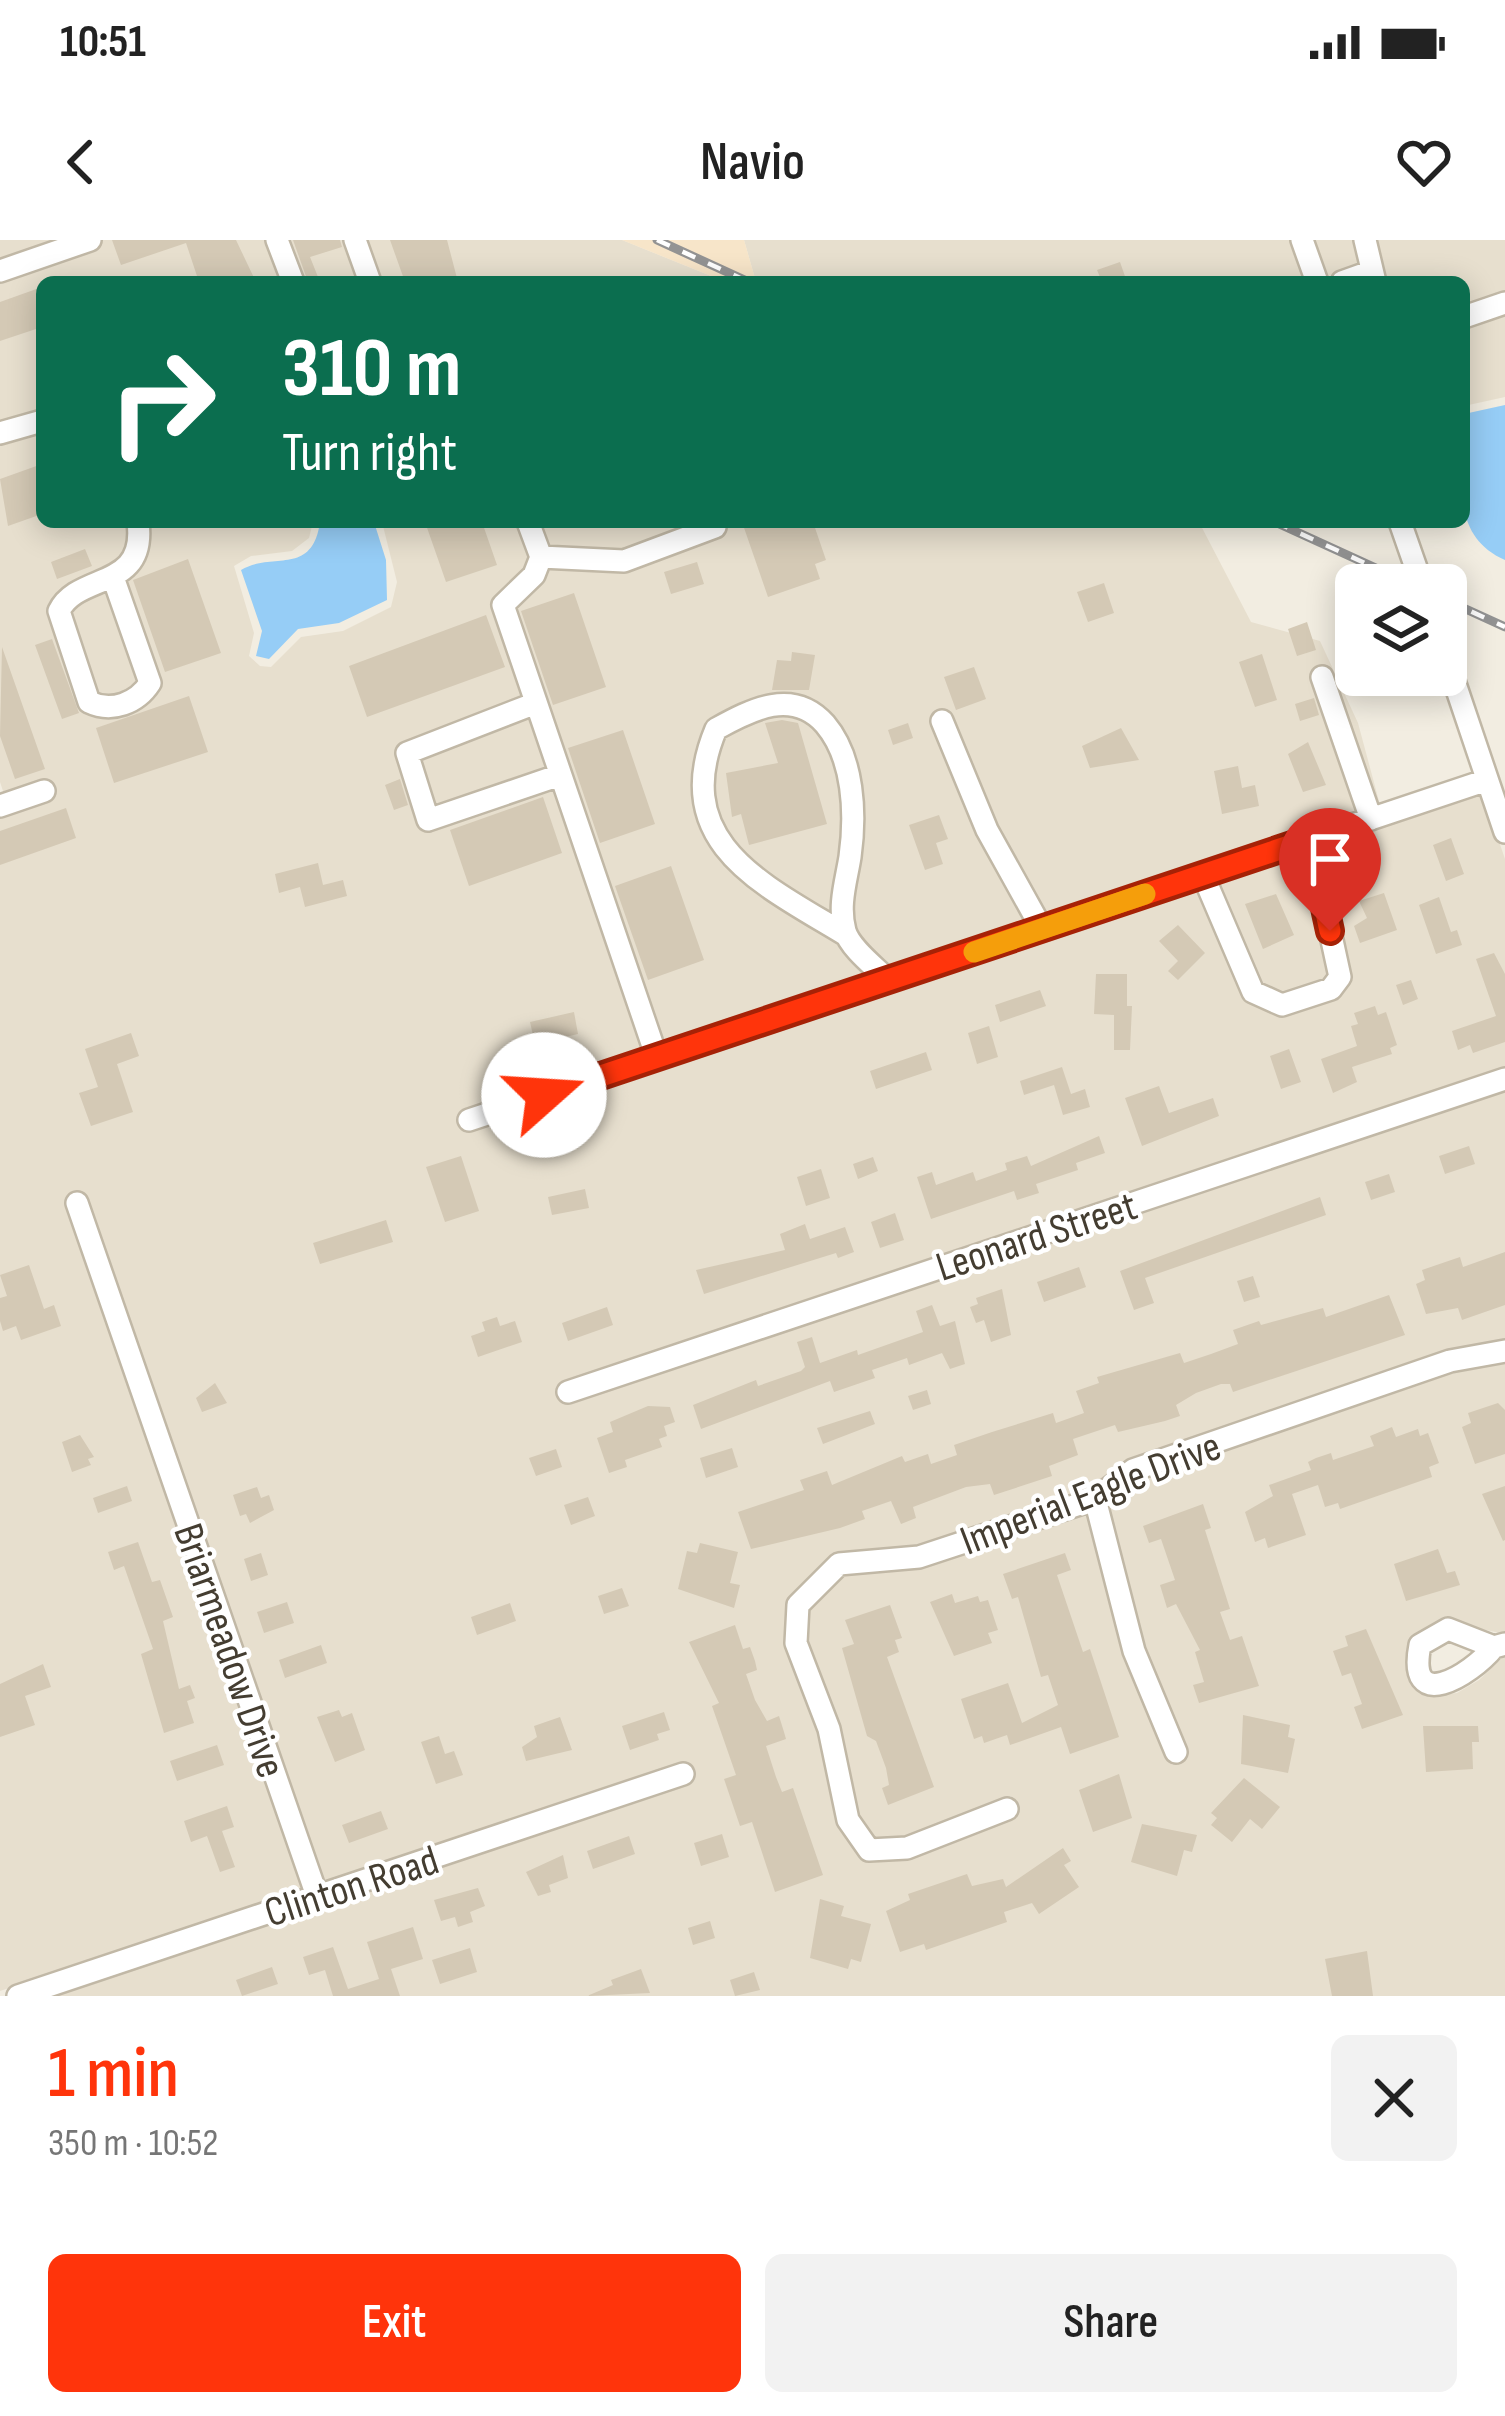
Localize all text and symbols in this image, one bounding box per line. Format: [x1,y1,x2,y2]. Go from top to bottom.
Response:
text: 10:51 [60,15,146,70]
icon: back [48,129,114,195]
icon: heart [1391,129,1457,195]
text: Navio [700,130,805,195]
text: 310 m [282,319,461,420]
icon: right [84,324,240,480]
text: Turn right [282,421,457,486]
map controls [1335,564,1467,696]
button: layers [1335,564,1467,696]
pin [1279,808,1381,931]
icon: arrive [1297,826,1363,892]
position arrow [481,1032,607,1158]
street label: Leonard Street [930,1181,1143,1294]
street label: Imperial Eagle Drive [954,1421,1228,1567]
street label: Briarmeadow Drive [161,1517,296,1784]
street label: Clinton Road [258,1835,445,1939]
text: 1 min [48,2031,179,2118]
button: close [1331,2035,1457,2161]
text: 350 m · 10:52 [48,2120,218,2167]
button: Exit [48,2254,741,2392]
button: Share [765,2254,1457,2392]

